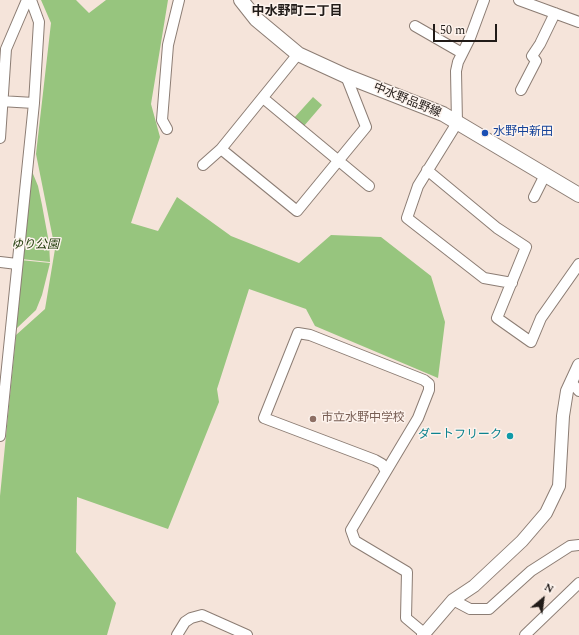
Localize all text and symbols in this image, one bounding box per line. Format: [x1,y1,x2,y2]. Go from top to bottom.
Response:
district label: 中水野町二丁目 [252,4,342,20]
scale bar [435,16,499,42]
text: 50 m [440,21,465,40]
street label: 中水野品野線 [371,81,443,121]
place label: 水野中新田 [493,126,553,140]
marker: 水野中新田 [480,128,490,138]
park label: ゆり公園 [11,239,59,253]
place label: 市立水野中学校 [321,412,405,426]
marker: 市立水野中学校 [308,414,318,424]
place label: ダートフリーク [418,429,502,443]
marker: ダートフリーク [505,431,515,441]
text: N [541,578,557,598]
north arrow [523,579,563,619]

